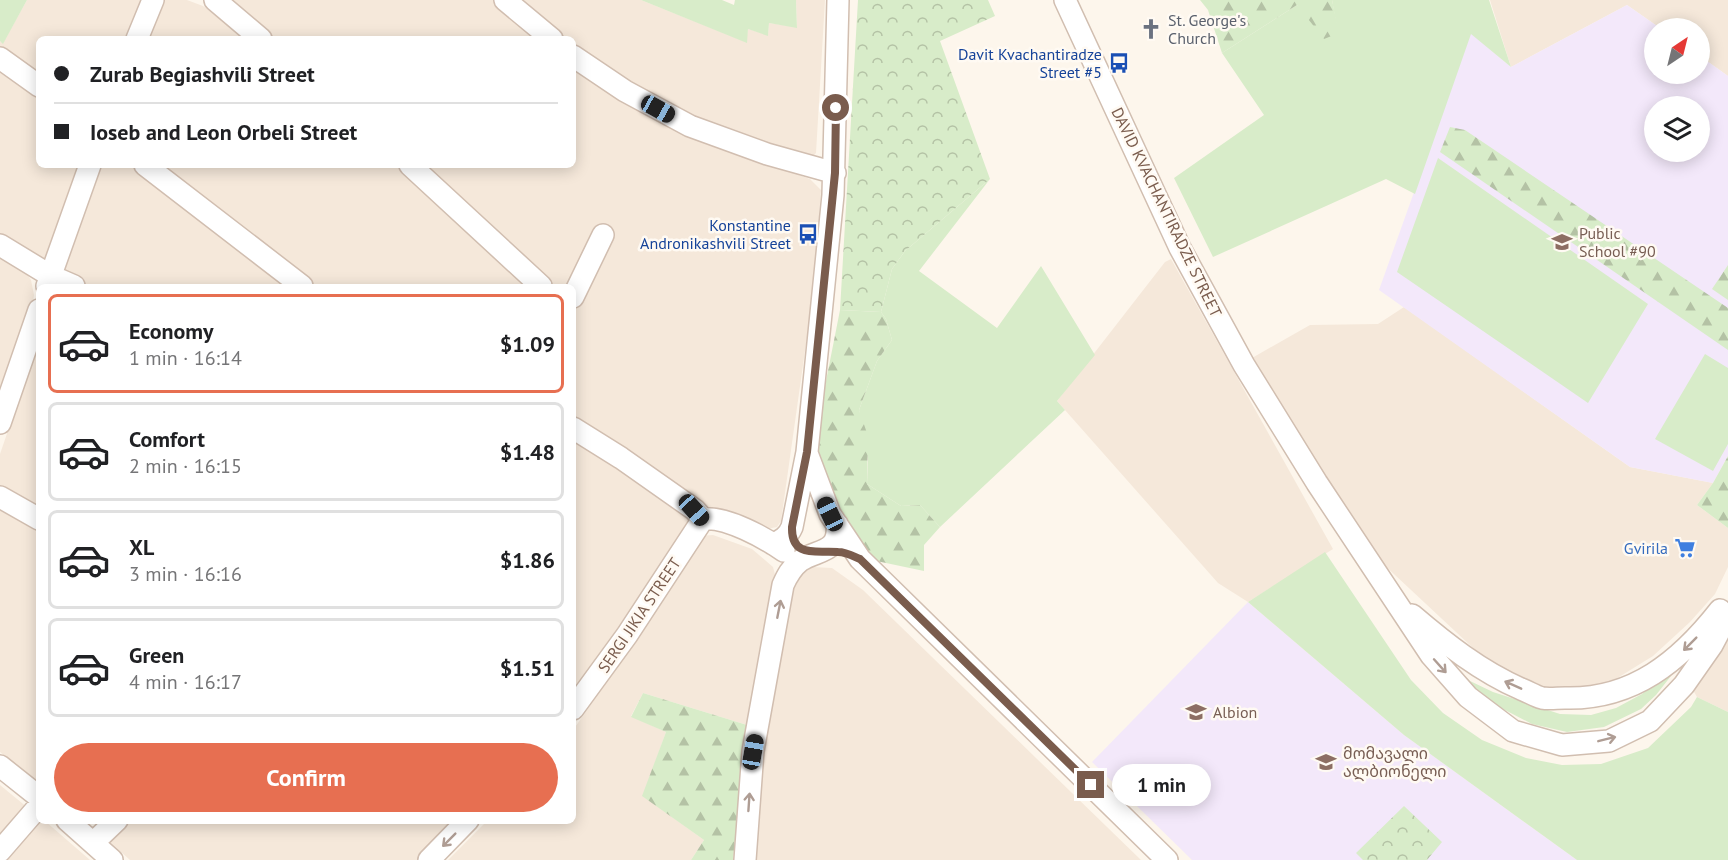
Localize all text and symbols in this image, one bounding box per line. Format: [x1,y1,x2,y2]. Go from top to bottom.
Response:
place label: St. George's Church [1168,10,1246,48]
church icon: St. George's Church [1139,17,1163,41]
north arrow [1644,18,1710,84]
map controls [1644,18,1710,162]
place label: Davit Kvachantiradze Street #5 [958,44,1102,82]
bus stop icon: Davit Kvachantiradze Street #5 [1107,51,1131,75]
text: Zurab Begiashvili Street [90,60,315,88]
car [638,92,678,126]
route start [822,94,849,121]
button: layers [1644,96,1710,162]
street label: DAVID KVACHANTIRADZE STREET [1107,104,1227,320]
text: Ioseb and Leon Orbeli Street [90,118,357,146]
place label: Konstantine Andronikashvili Street [640,215,792,253]
bus stop icon: Konstantine Andronikashvili Street [796,222,820,246]
place label: Public School #90 [1579,223,1656,261]
school or university icon: Public School #90 [1550,230,1574,254]
icon: car [57,317,111,371]
text: Economy [129,317,213,345]
text: $1.09 [500,330,555,358]
text: 1 min · 16:14 [129,345,242,371]
icon: car [57,425,111,479]
text: Comfort [129,425,205,453]
text: $1.48 [500,438,555,466]
text: 2 min · 16:15 [129,453,242,479]
car [675,491,713,529]
car [814,494,846,534]
icon: car [57,533,111,587]
text: XL [129,533,154,561]
supermarket icon: Gvirila [1673,536,1697,560]
place label: Gvirila [1624,538,1668,558]
text: $1.86 [500,546,555,574]
street label: SERGI JIKIA STREET [593,554,685,676]
text: 3 min · 16:16 [129,561,242,587]
one-way arrow [774,600,785,619]
one-way arrow [1682,637,1697,652]
icon: car [57,641,111,695]
text: Green [129,641,184,669]
text: $1.51 [500,654,555,682]
one-way arrow [1433,658,1447,673]
text: 4 min · 16:17 [129,669,242,695]
one-way arrow [1505,679,1523,690]
school or university icon: Albion [1184,700,1208,724]
place label: Albion [1213,702,1257,722]
car [741,733,765,771]
one-way arrow [1597,733,1616,745]
button: Confirm [54,743,558,812]
place label: მომავალი ალბიონელი [1343,743,1447,782]
school or university icon: მომავალი ალბიონელი [1314,750,1338,774]
callout: 1 min [1112,764,1211,806]
route end [1077,771,1104,798]
text: 1 min [1137,772,1186,798]
one-way arrow [744,792,755,812]
one-way arrow [441,833,456,848]

